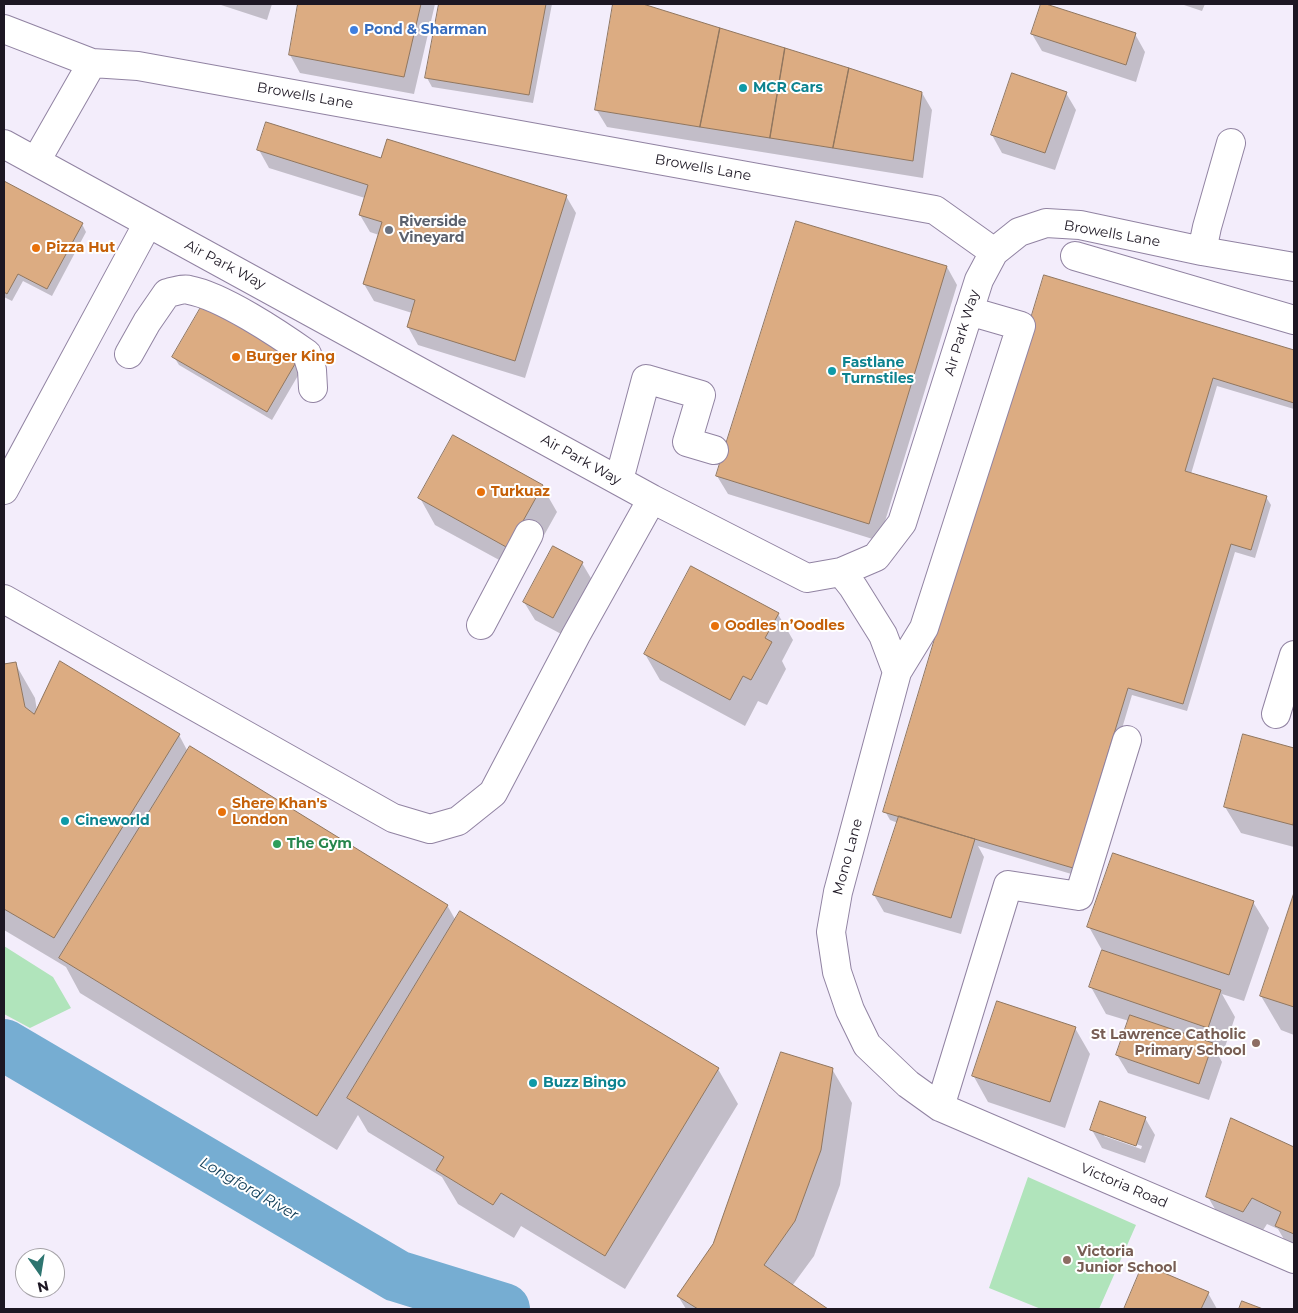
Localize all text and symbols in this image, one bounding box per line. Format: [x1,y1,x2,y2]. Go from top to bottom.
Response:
place label: Pond & Sharman [364,22,487,38]
marker: Pond & Sharman [348,24,360,36]
street label: Browells Lane [255,79,355,113]
place label: MCR Cars [753,80,823,96]
marker: MCR Cars [737,82,749,94]
street label: Browells Lane [653,151,753,185]
place label: Riverside Vineyard [399,214,467,246]
street label: Browells Lane [1062,217,1162,251]
marker: Riverside Vineyard [383,224,395,236]
street label: Air Park Way [182,237,268,293]
place label: Pizza Hut [46,240,115,256]
marker: Pizza Hut [30,242,42,254]
street label: Air Park Way [941,288,983,378]
place label: Burger King [246,349,335,365]
marker: Burger King [230,351,242,363]
place label: Fastlane Turnstiles [842,355,914,388]
marker: Fastlane Turnstiles [826,365,838,377]
street label: Air Park Way [538,431,624,489]
place label: Turkuaz [491,484,550,500]
marker: Turkuaz [475,486,487,498]
place label: Oodles n’Oodles [725,618,845,634]
marker: Oodles n’Oodles [709,620,721,632]
place label: Shere Khan's London [232,796,327,829]
marker: Shere Khan's London [216,806,228,818]
place label: Cineworld [75,813,150,829]
marker: Cineworld [59,815,71,827]
street label: Mono Lane [830,817,866,897]
place label: The Gym [287,836,352,852]
marker: The Gym [271,838,283,850]
place label: St Lawrence Catholic Primary School [1091,1027,1246,1060]
marker: St Lawrence Catholic Primary School [1250,1037,1262,1049]
place label: Buzz Bingo [543,1075,626,1091]
marker: Buzz Bingo [527,1077,539,1089]
water label: Longford River [197,1154,301,1224]
street label: Victoria Road [1078,1160,1170,1212]
place label: Victoria Junior School [1077,1244,1177,1276]
north arrow [15,1248,65,1298]
marker: Victoria Junior School [1061,1254,1073,1266]
text: N [36,1277,51,1297]

